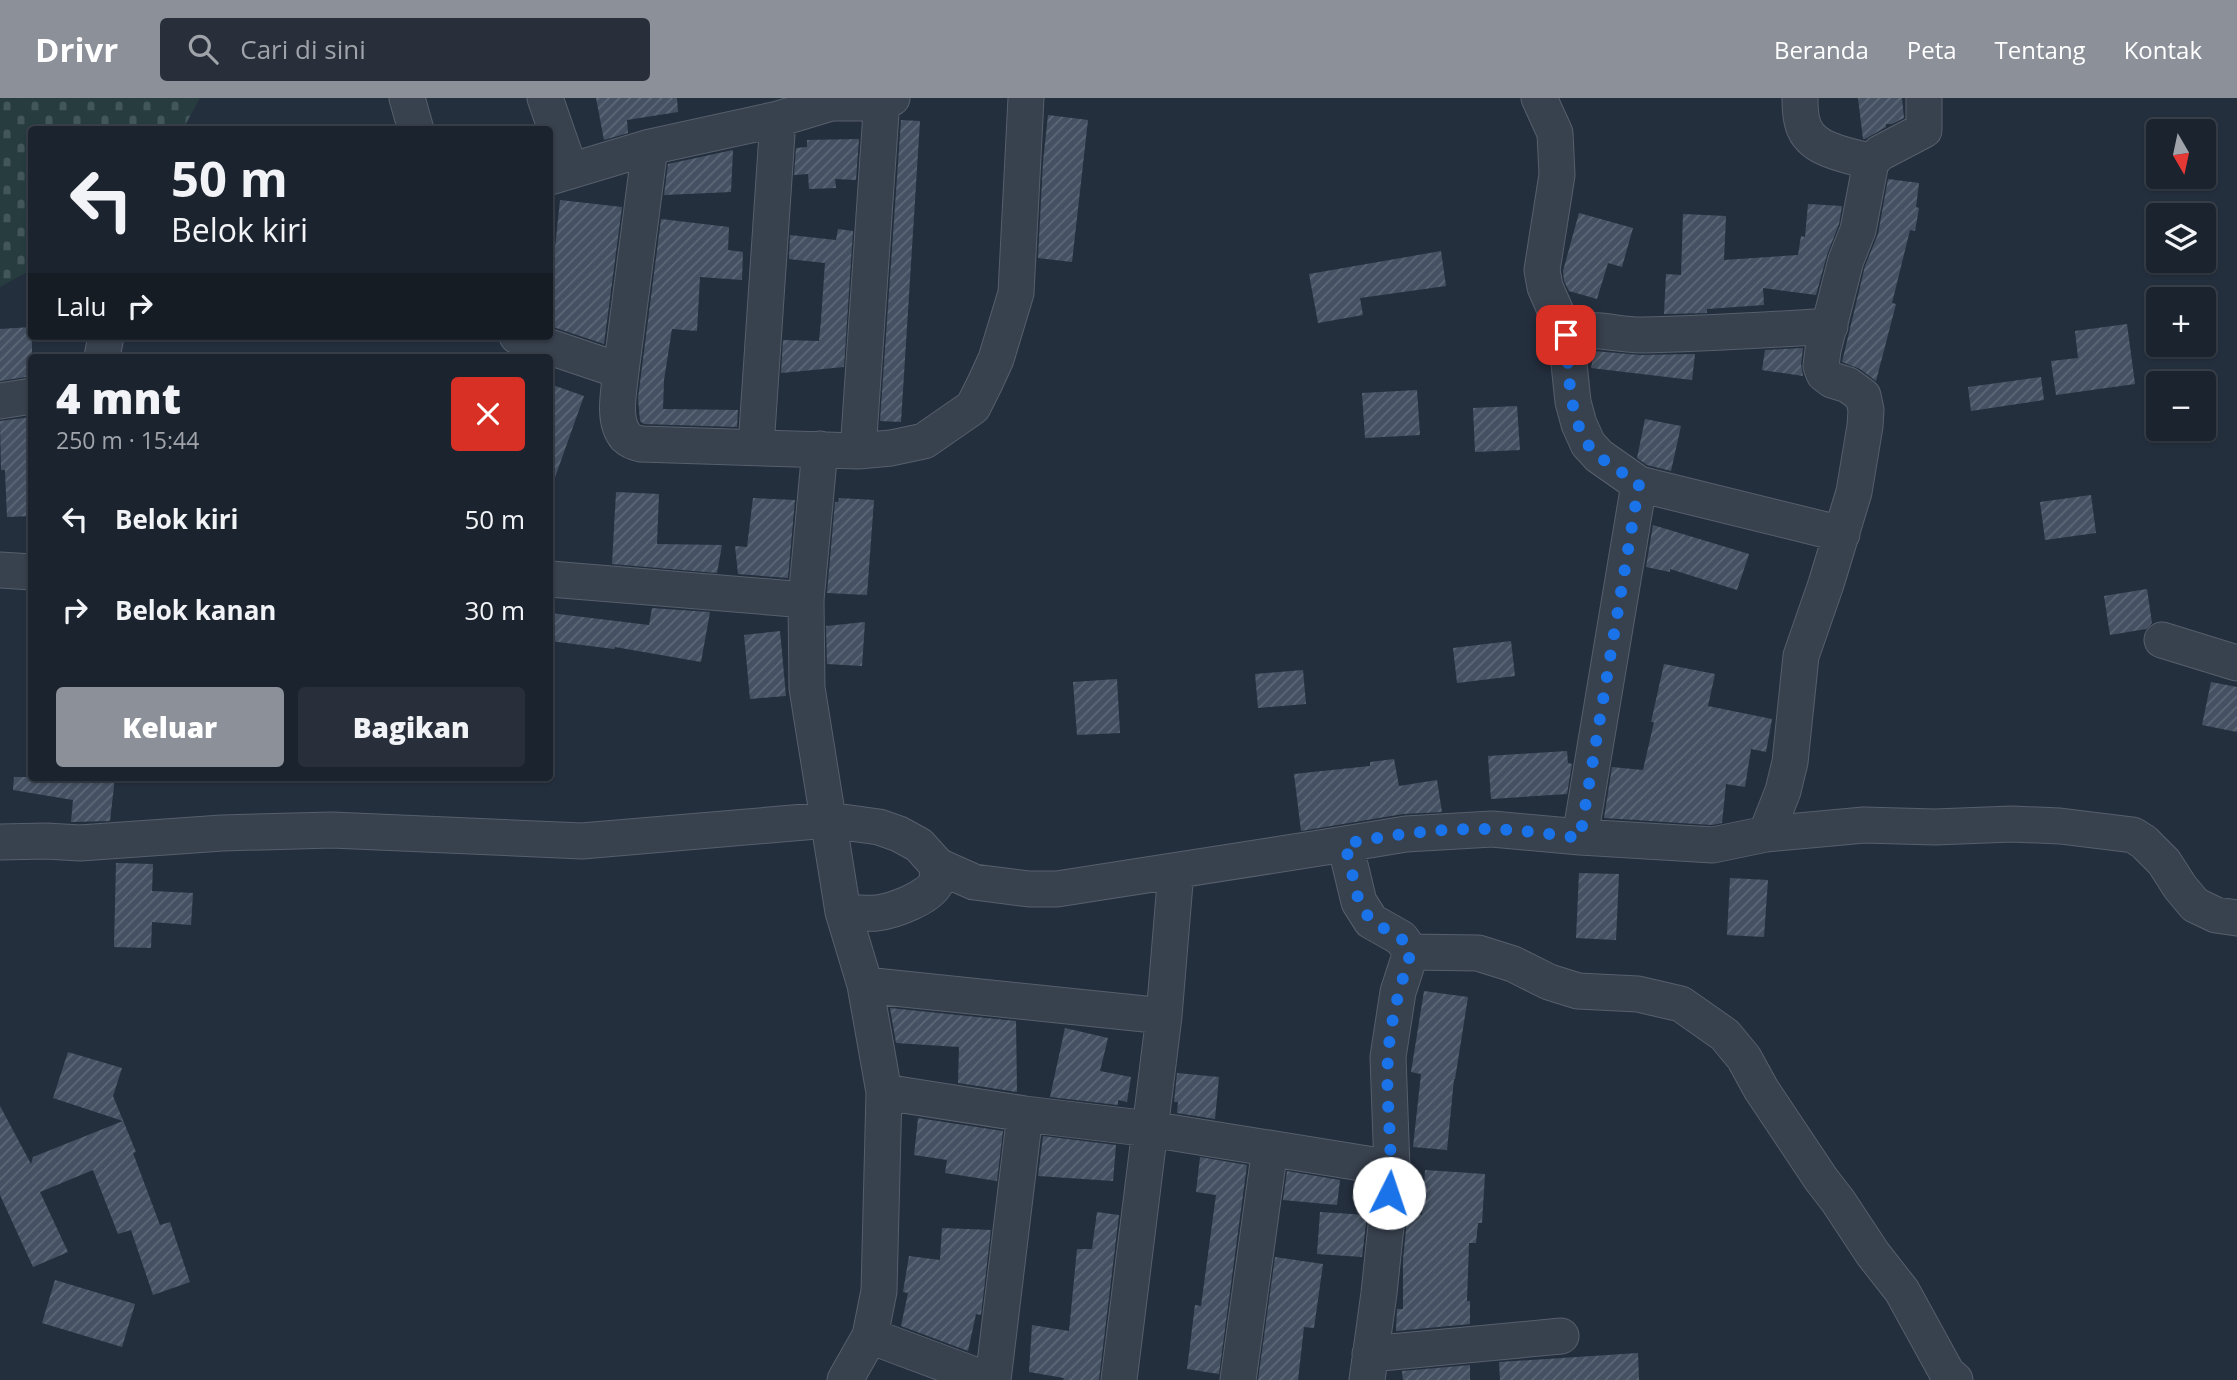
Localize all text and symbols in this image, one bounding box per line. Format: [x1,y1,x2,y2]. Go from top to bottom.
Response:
search box [160,18,650,81]
text: Drivr [35,27,118,72]
icon: search [184,30,222,68]
text: Cari di sini [240,31,366,67]
text: Beranda [1774,33,1869,66]
text: Peta [1907,33,1957,66]
text: Tentang [1995,33,2086,66]
text: Kontak [2124,33,2202,66]
north arrow [2146,119,2216,189]
map controls [2146,119,2216,441]
text: 50 m [171,145,288,211]
icon: left [56,154,147,245]
button: layers [2146,203,2216,273]
text: Belok kiri [171,208,308,251]
icon: right [121,287,159,325]
button: + [2146,287,2216,357]
text: Lalu [56,288,107,324]
pin [1536,305,1596,365]
icon: arrive [1547,316,1585,354]
text: 4 mnt [56,369,181,426]
button: − [2146,371,2216,441]
button: close [451,377,525,451]
text: 250 m · 15:44 [56,424,199,456]
icon: left [56,500,94,538]
text: Belok kiri [115,501,239,537]
text: 50 m [464,501,525,537]
icon: right [56,591,94,629]
text: Belok kanan [115,592,276,628]
text: 30 m [464,592,525,628]
button: Keluar [56,687,284,767]
button: Bagikan [298,687,525,767]
position arrow [1352,1156,1426,1230]

